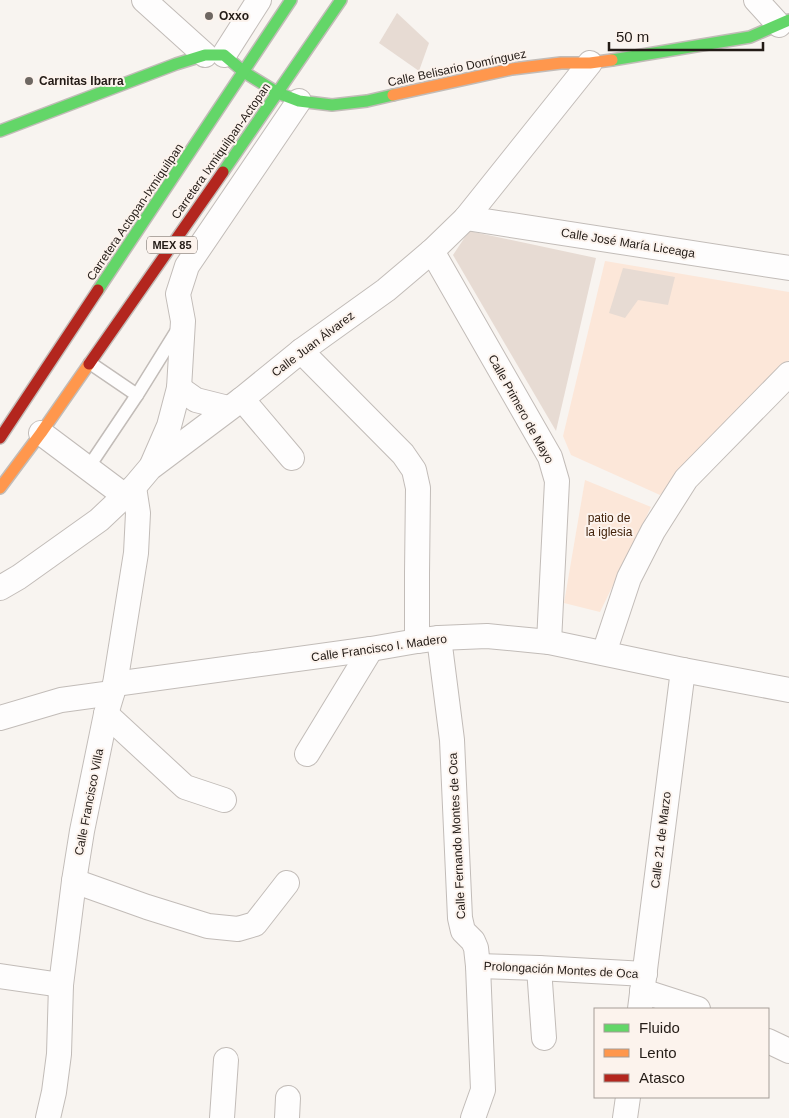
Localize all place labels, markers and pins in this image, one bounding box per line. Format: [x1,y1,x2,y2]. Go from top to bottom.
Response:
place label: Oxxo [219,9,249,23]
marker: Oxxo [203,10,215,22]
place label: Carnitas Ibarra [39,74,124,88]
marker: Carnitas Ibarra [23,75,35,87]

